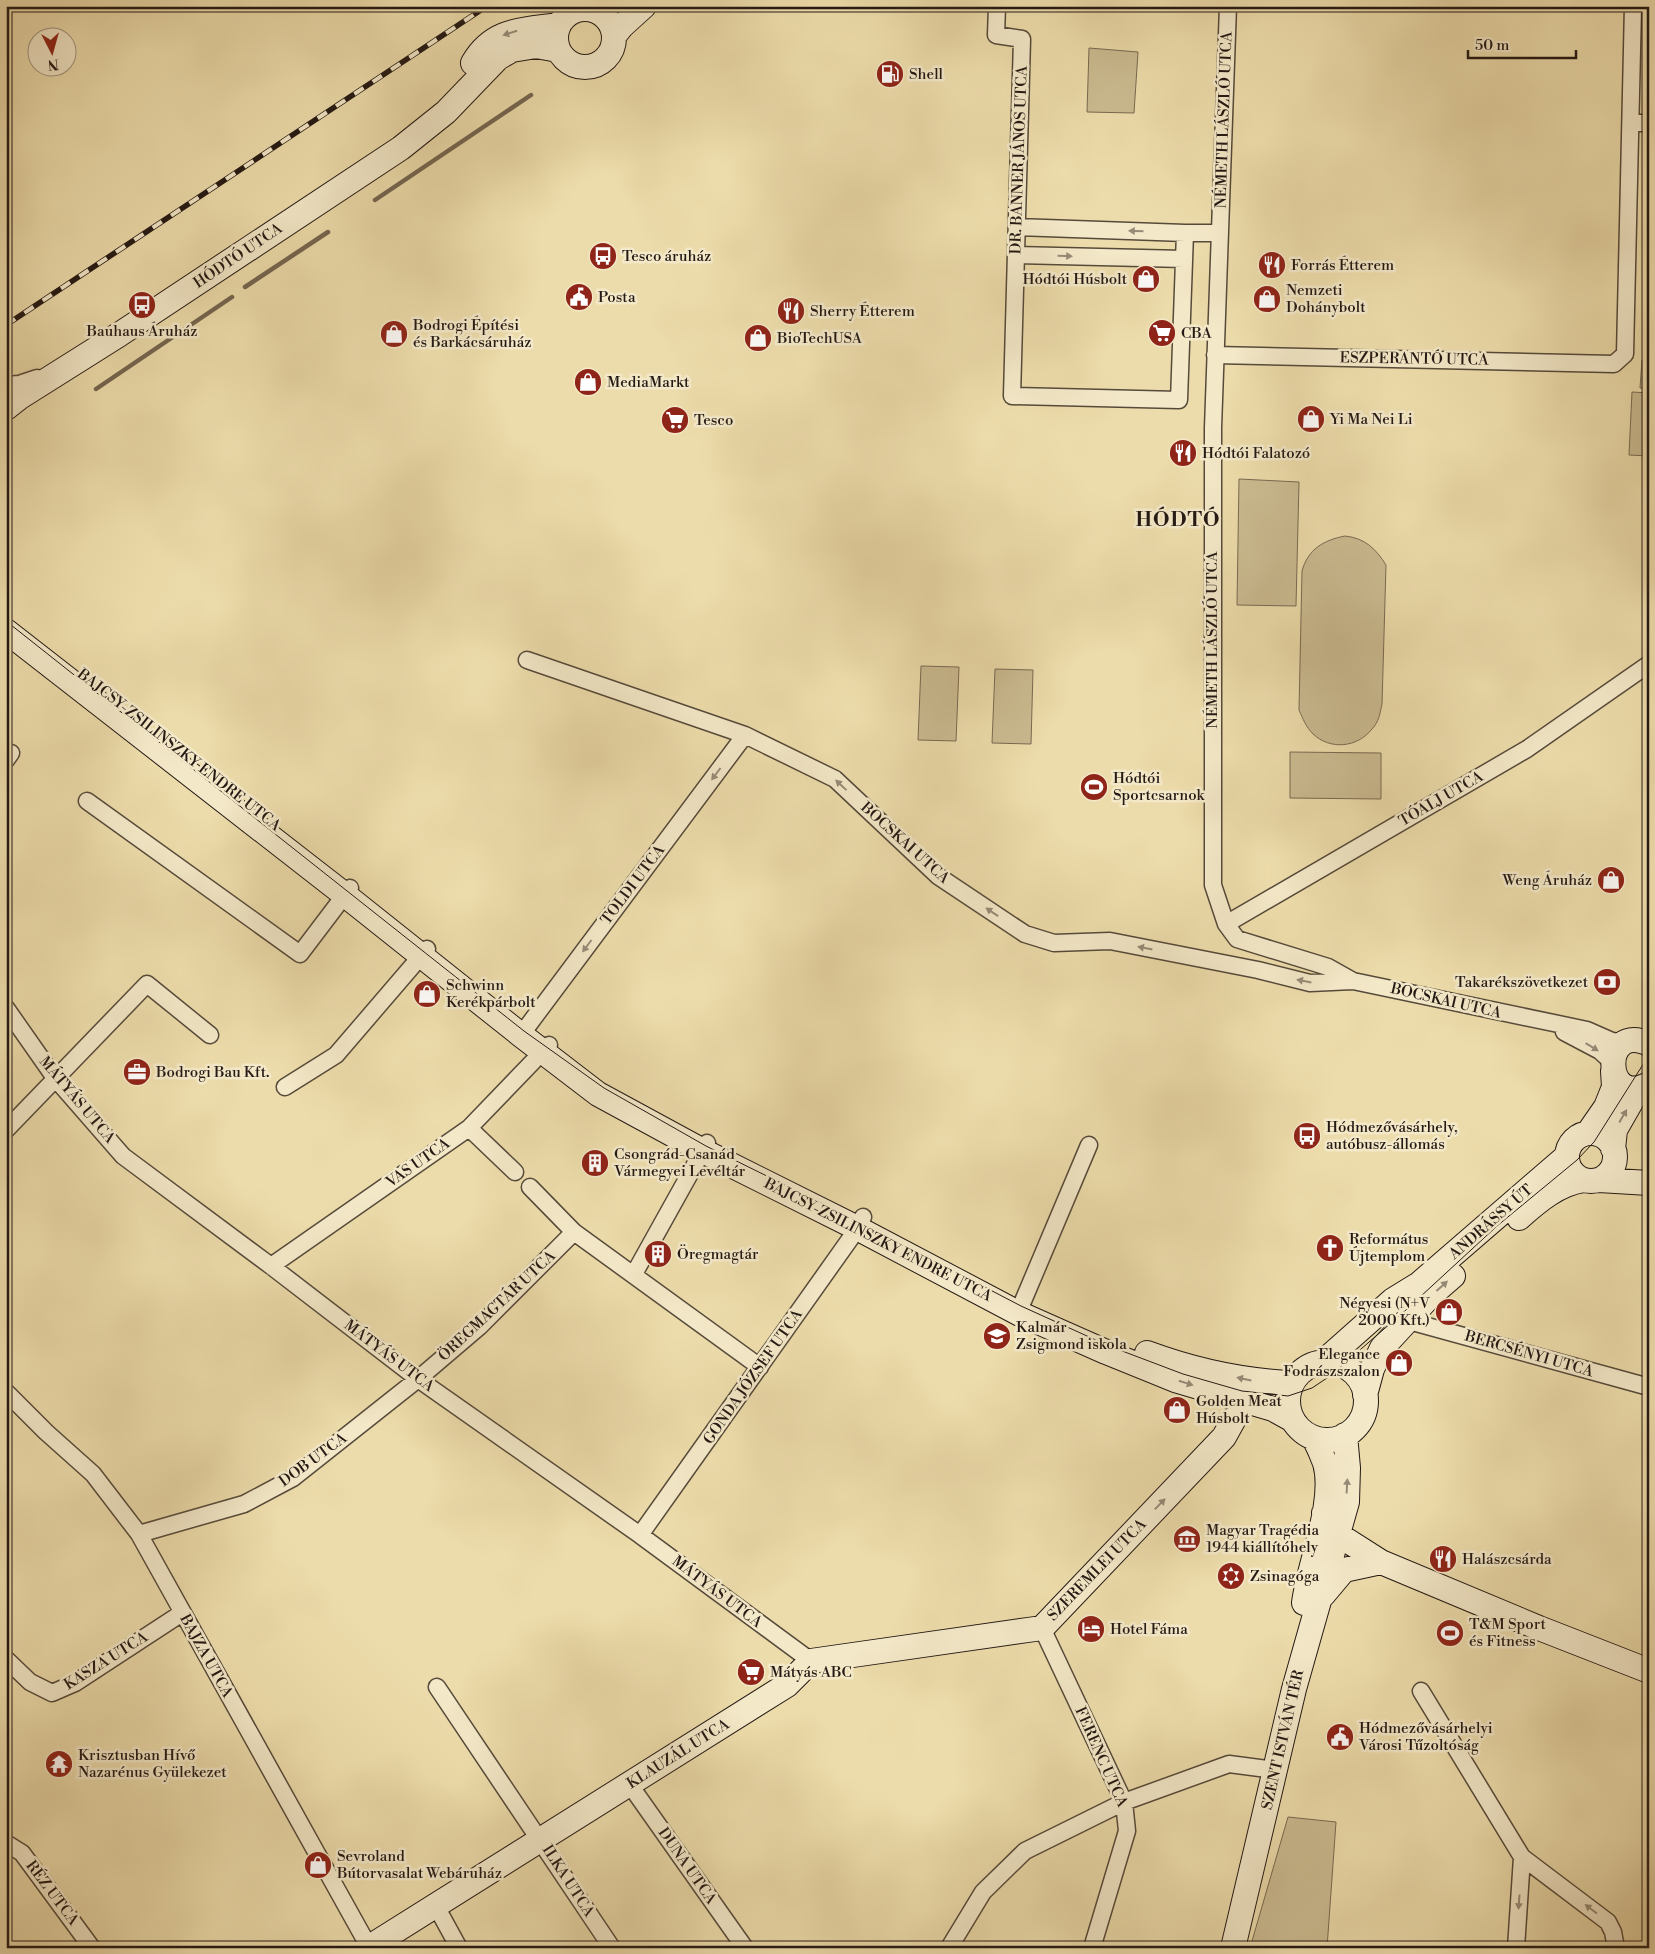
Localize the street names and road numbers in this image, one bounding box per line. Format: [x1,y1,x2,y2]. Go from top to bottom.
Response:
street label: NÉMETH LÁSZLÓ UTCA [1210,30,1237,209]
street label: DR. BANNER JÁNOS UTCA [1005,65,1032,255]
street label: HÓDTÓ UTCA [189,218,287,293]
street label: ESZPERANTÓ UTCA [1339,347,1489,370]
street label: NÉMETH LÁSZLÓ UTCA [1202,551,1222,729]
street label: BAJCSY-ZSILINSZKY ENDRE UTCA [73,664,285,836]
street label: TÓALJ UTCA [1395,766,1487,831]
street label: BOCSKAI UTCA [856,797,954,888]
street label: TOLDI UTCA [597,841,670,929]
street label: BOCSKAI UTCA [1388,979,1504,1023]
street label: MÁTYÁS UTCA [35,1052,120,1148]
street label: VAS UTCA [382,1134,454,1192]
street label: BAJCSY-ZSILINSZKY ENDRE UTCA [760,1174,996,1306]
street label: ANDRÁSSY ÚT [1444,1179,1537,1264]
street label: ÖREGMAGTÁR UTCA [434,1245,560,1365]
street label: GONDA JÓZSEF UTCA [698,1305,807,1448]
street label: MÁTYÁS UTCA [340,1315,439,1396]
street label: BERCSÉNYI UTCA [1462,1325,1596,1382]
street label: DOB UTCA [275,1429,351,1491]
street label: SZEREMLEI UTCA [1043,1515,1151,1625]
street label: MÁTYÁS UTCA [668,1551,767,1632]
street label: BAJZA UTCA [175,1610,237,1702]
street label: KASZA UTCA [61,1627,152,1694]
street label: SZENT ISTVÁN TÉR [1257,1667,1308,1812]
street label: FERENC UTCA [1070,1704,1132,1811]
street label: KLAUZÁL UTCA [623,1714,733,1793]
street label: DUNA UTCA [654,1824,721,1909]
street label: ILKA UTCA [538,1841,599,1921]
street label: RÉZ UTCA [21,1856,84,1930]

